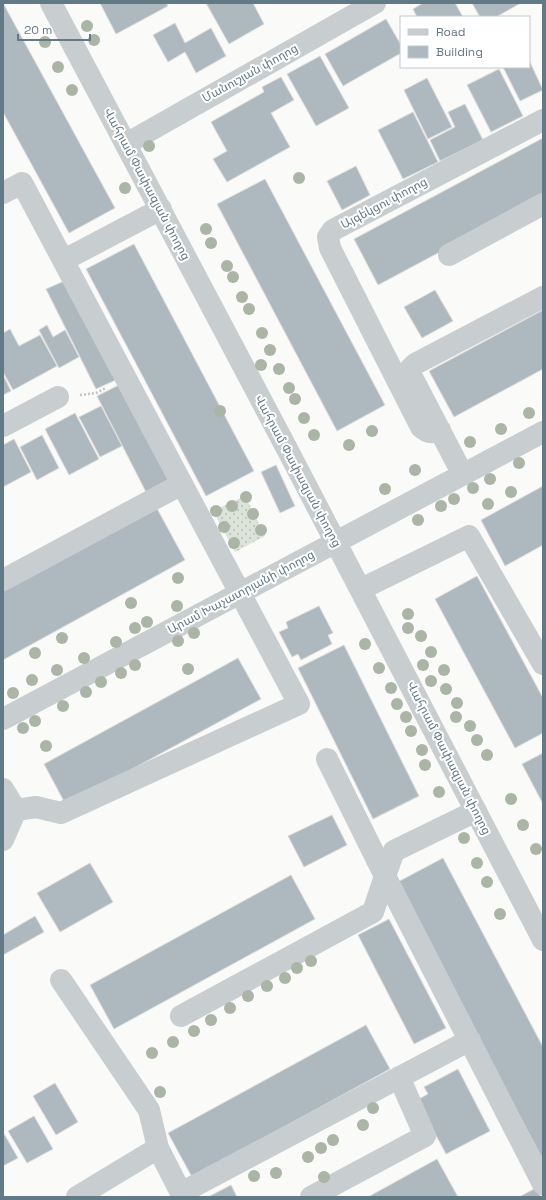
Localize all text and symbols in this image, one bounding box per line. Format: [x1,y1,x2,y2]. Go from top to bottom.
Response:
scale bar [18,16,90,42]
legend [400,16,530,68]
text: 20 m [24,22,52,38]
text: Road [436,24,465,40]
street label: Մանուշյան փողոց [199,40,301,106]
text: Building [436,44,483,60]
street label: Վահրամ Փափազյան փողոց [100,105,194,263]
street label: Այգեկցու փողոց [338,173,430,233]
street label: Վահրամ Փափազյան փողոց [251,392,345,550]
street label: Արամ Խաչատրյանի փողոց [165,546,317,638]
street label: Վահրամ Փափազյան փողոց [403,679,495,837]

